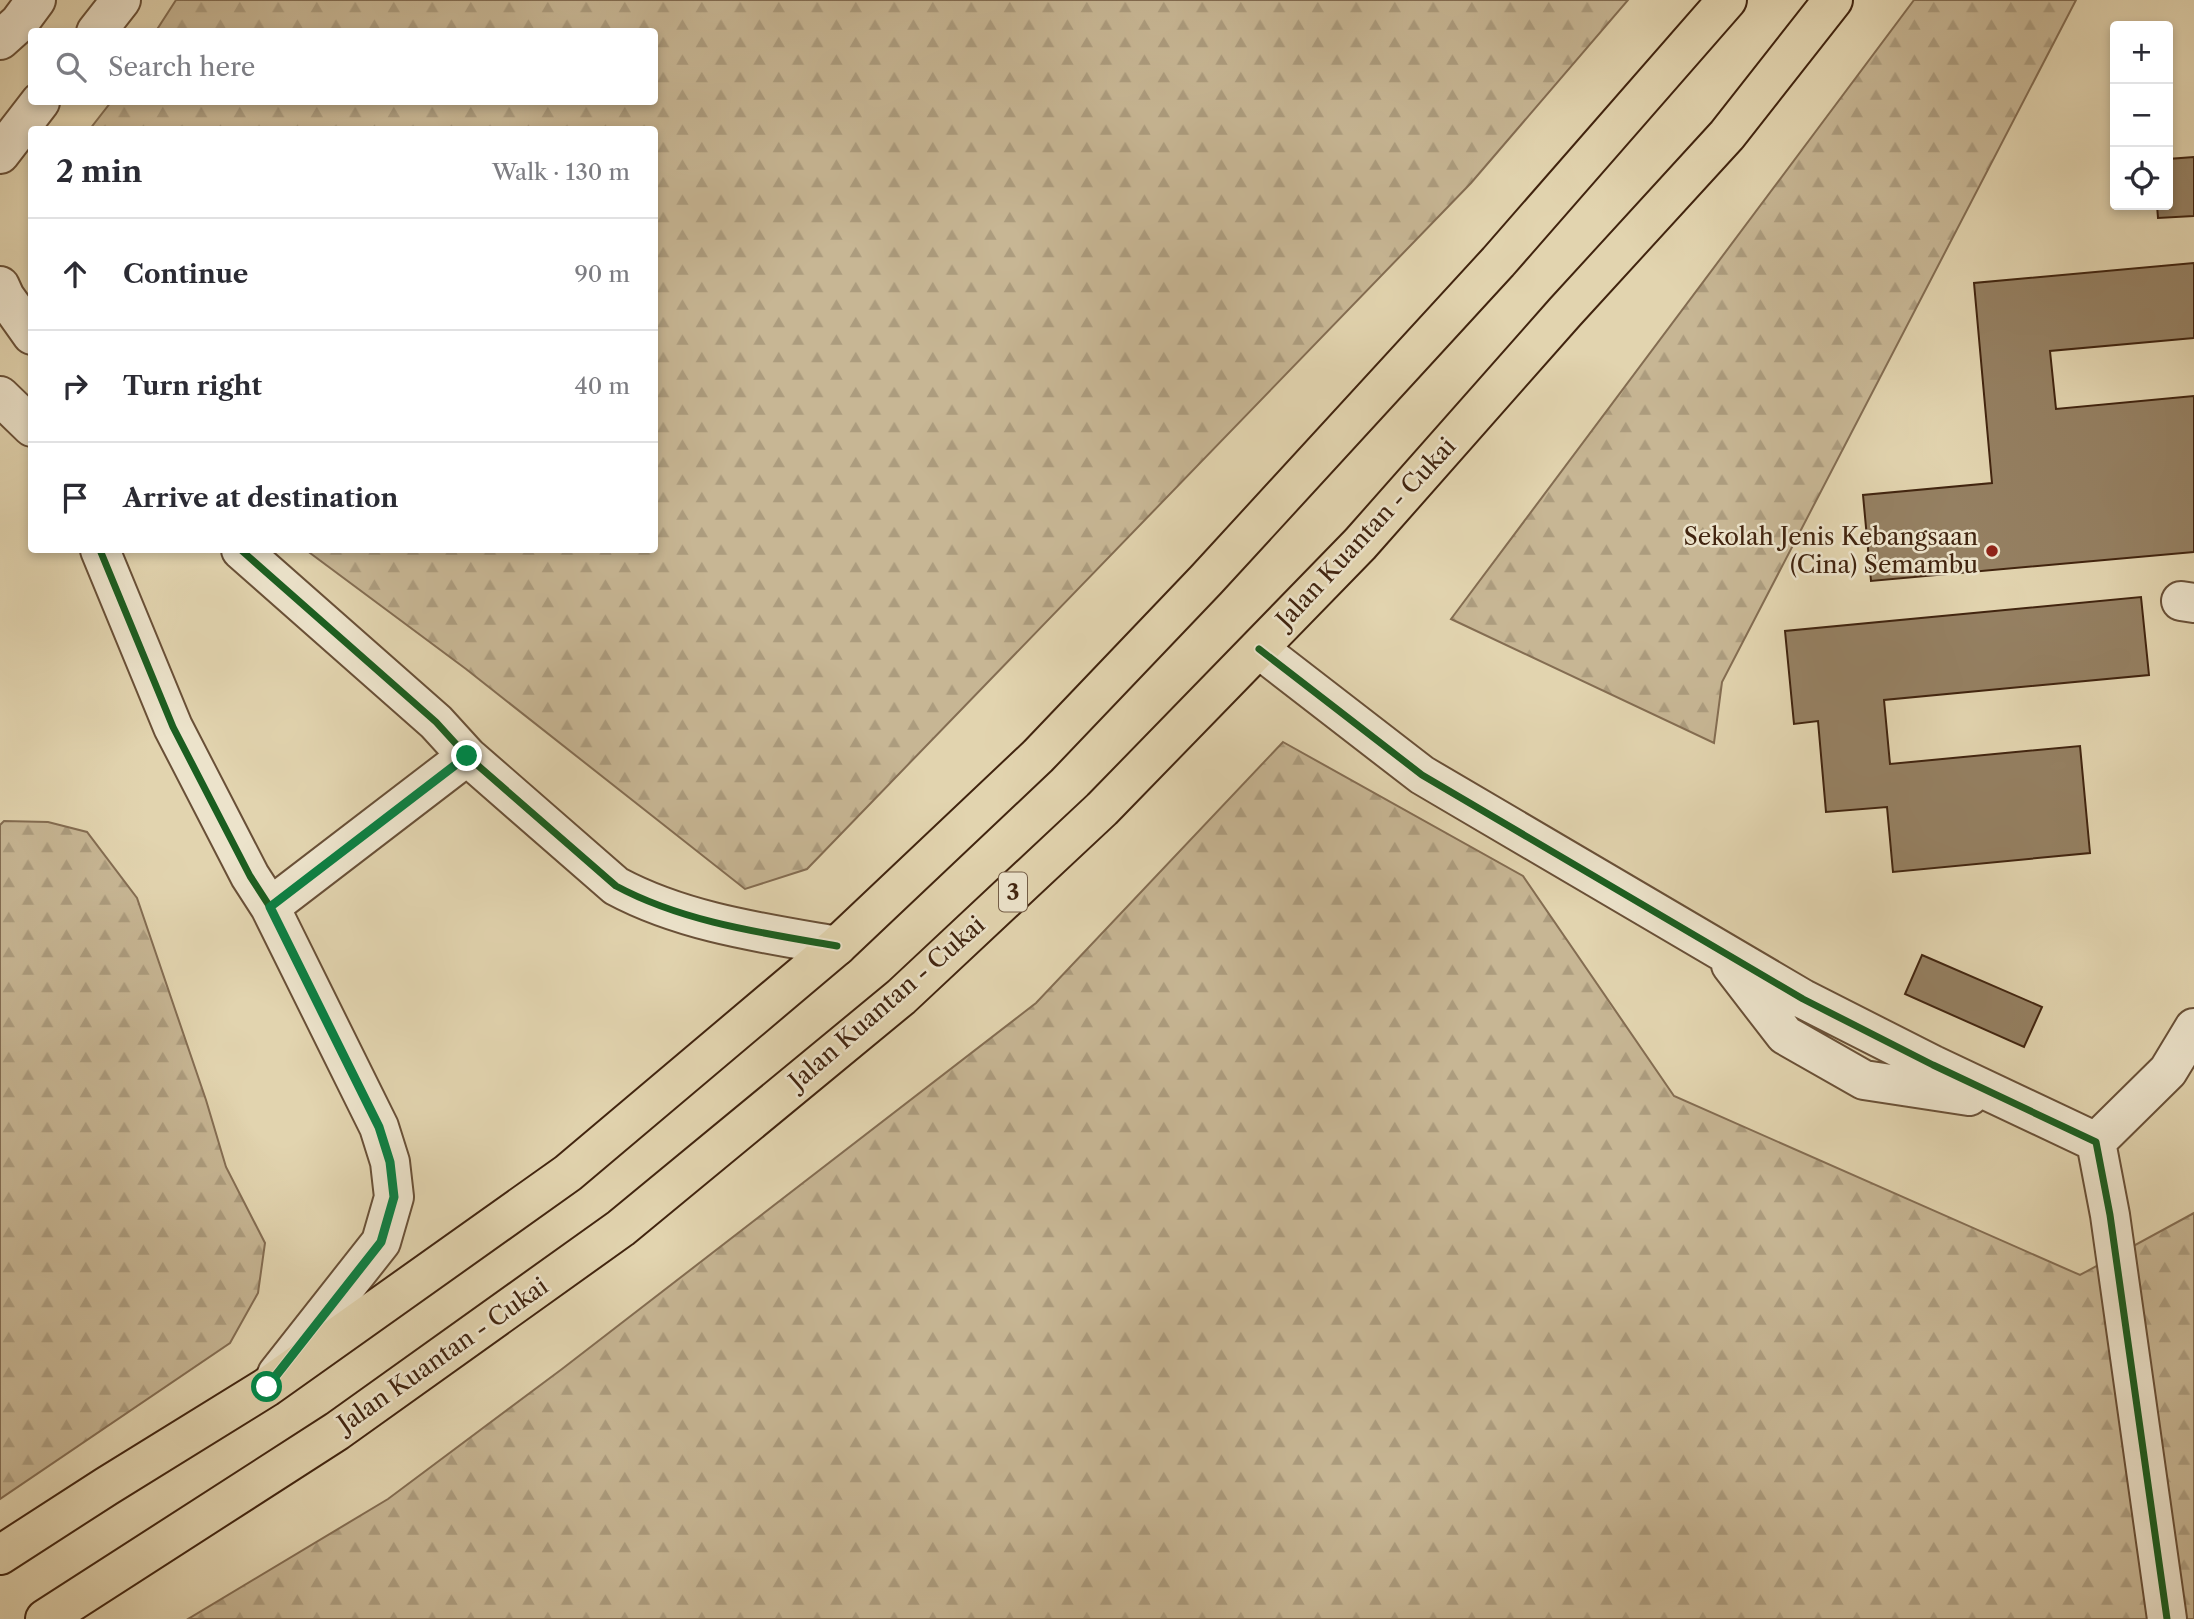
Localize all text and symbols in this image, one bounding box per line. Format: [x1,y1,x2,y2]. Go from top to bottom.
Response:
map controls [2110,21,2173,210]
button: + [2110,21,2173,84]
search box [28,28,658,105]
icon: search [52,48,90,86]
text: Search here [108,51,255,83]
button: − [2110,84,2173,147]
button: locate [2110,147,2173,210]
text: 2 min [56,153,142,190]
text: Walk · 130 m [492,158,630,186]
icon: ahead [56,255,94,293]
text: Continue [123,258,248,290]
text: 90 m [574,260,630,288]
icon: right [56,367,94,405]
text: Turn right [123,370,262,402]
text: 40 m [575,372,630,400]
street label: Jalan Kuantan - Cukai [1267,431,1461,637]
icon: arrive [56,479,94,517]
text: Arrive at destination [123,482,398,514]
place label: Sekolah Jenis Kebangsaan (Cina) Semambu [1683,522,1978,579]
marker: Sekolah Jenis Kebangsaan (Cina) Semambu [1984,543,2000,559]
route end [451,740,482,771]
road number: 3 [999,872,1027,912]
street label: Jalan Kuantan - Cukai [780,910,990,1098]
street label: Jalan Kuantan - Cukai [329,1271,553,1440]
route start [251,1371,282,1402]

